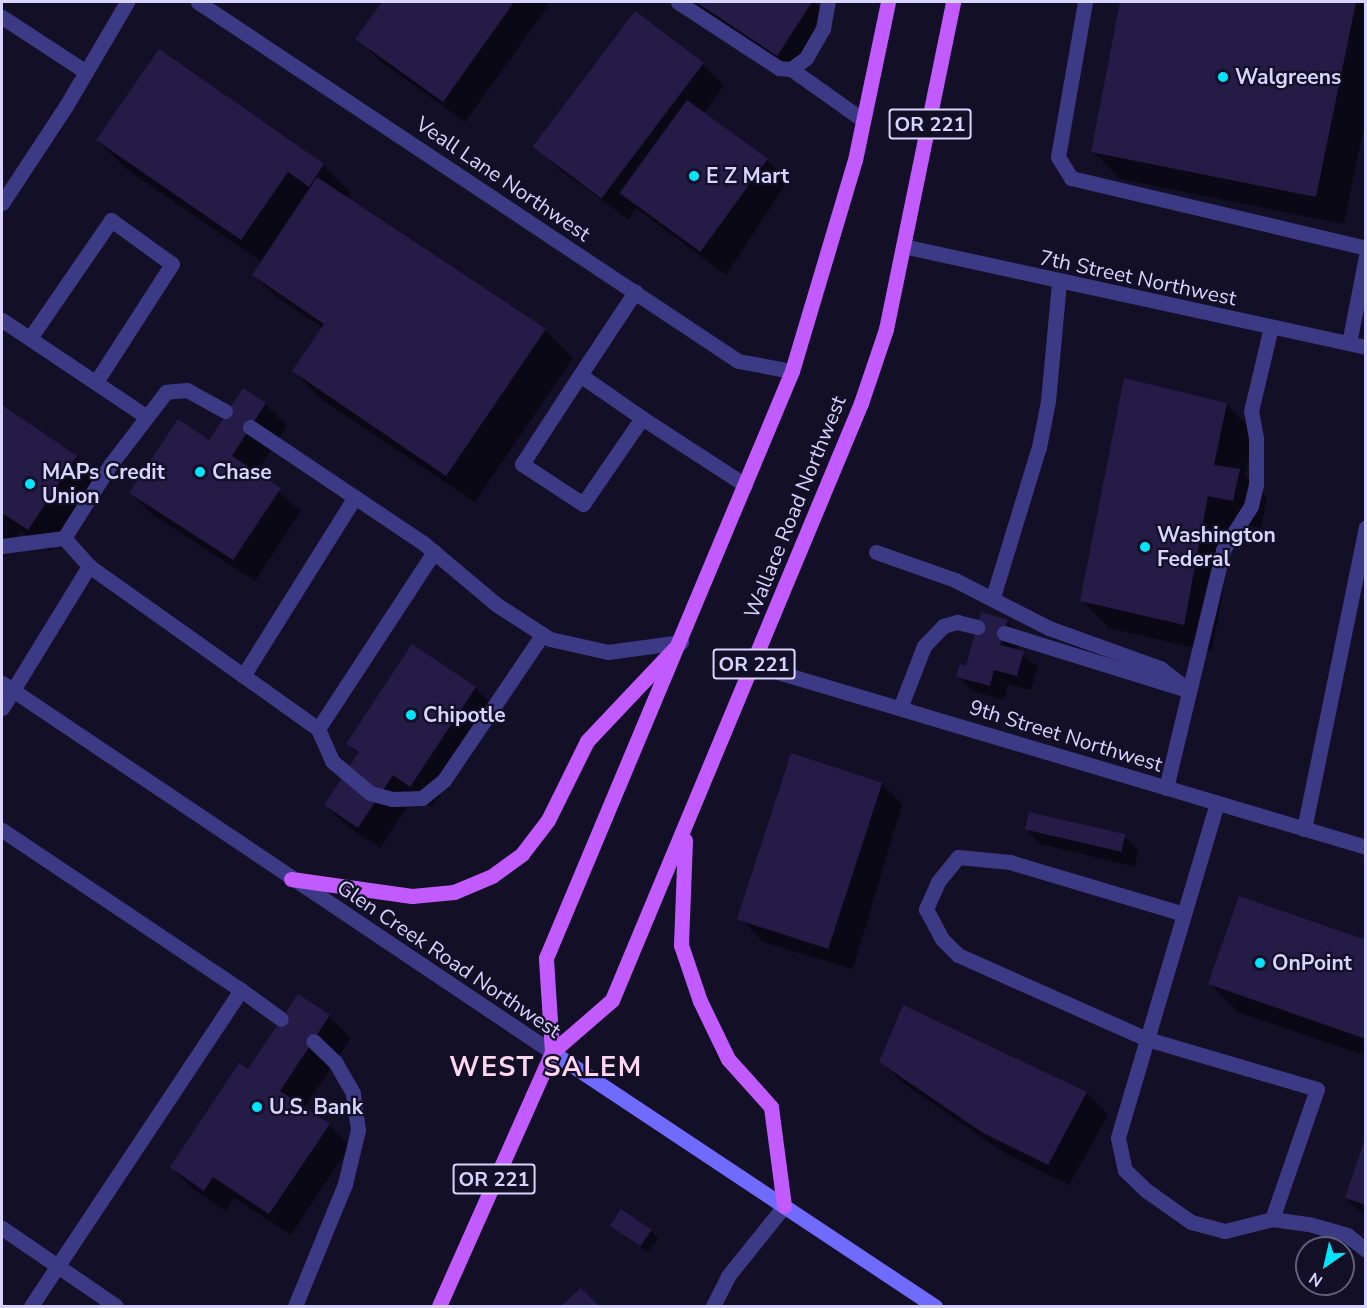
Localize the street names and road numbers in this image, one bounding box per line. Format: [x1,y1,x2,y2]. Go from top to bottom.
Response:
road number: OR 221 [888,107,972,141]
street label: Veall Lane Northwest [411,111,595,247]
street label: 7th Street Northwest [1037,245,1239,311]
street label: Wallace Road Northwest [739,392,851,622]
road number: OR 221 [712,647,796,681]
street label: 9th Street Northwest [966,695,1166,777]
street label: Glen Creek Road Northwest [332,875,566,1043]
road number: OR 221 [452,1162,536,1196]

